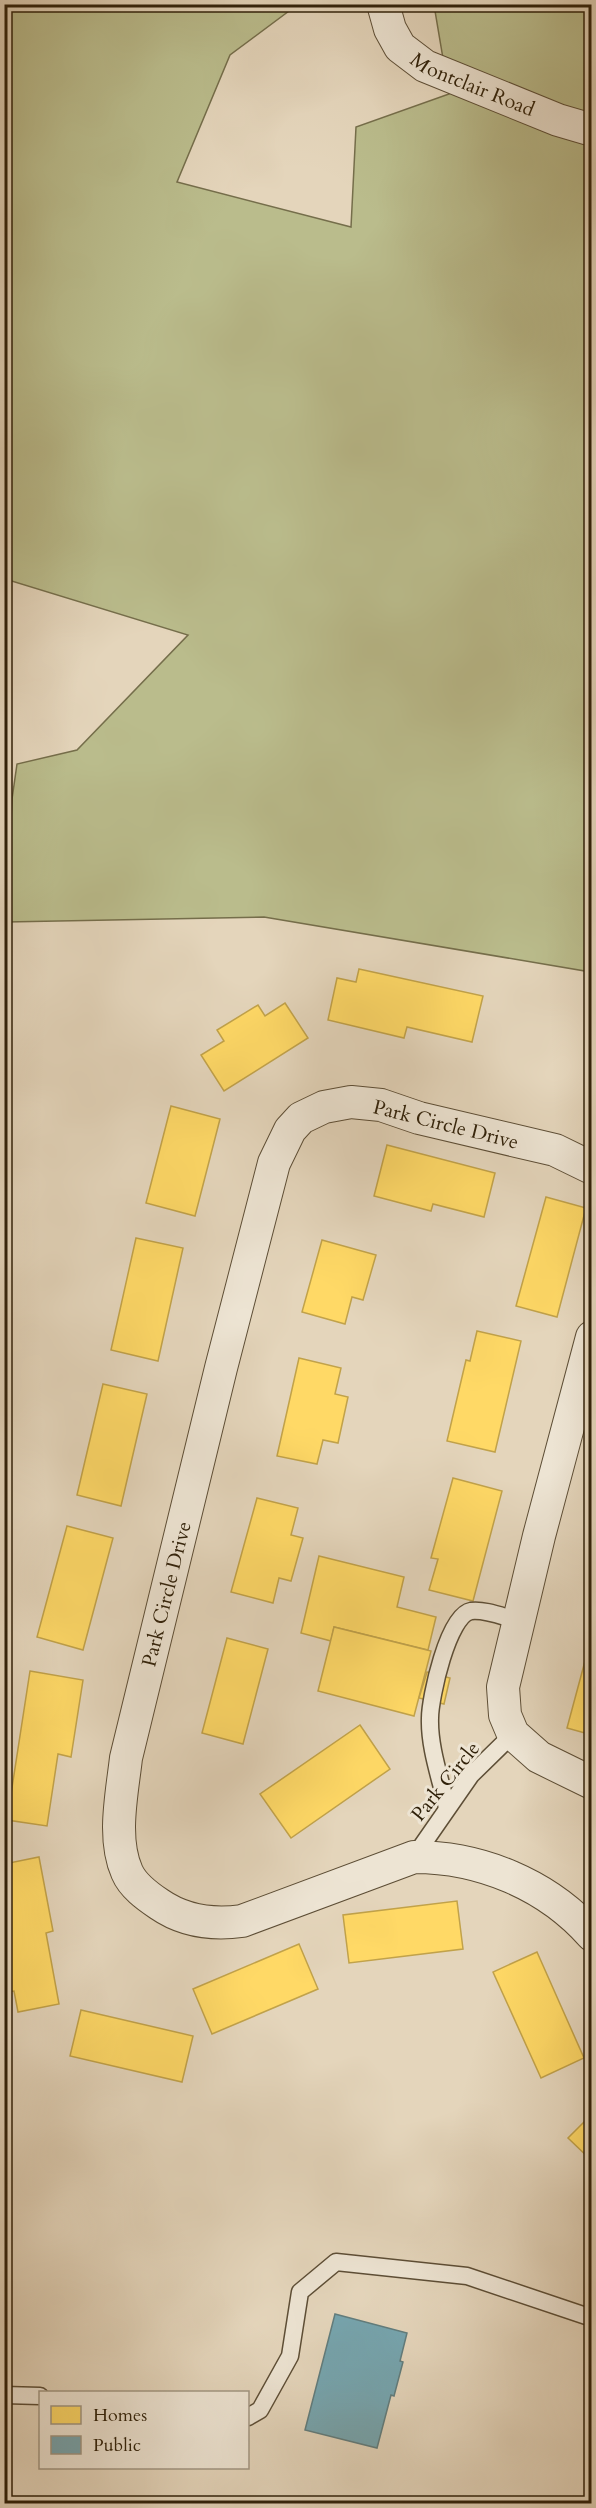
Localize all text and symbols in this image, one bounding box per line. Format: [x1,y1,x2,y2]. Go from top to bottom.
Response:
street label: Montclair Road [404,46,539,123]
street label: Park Circle Drive [370,1093,521,1156]
street label: Park Circle Drive [135,1519,198,1670]
street label: Park Circle [405,1736,486,1827]
legend [39,2391,249,2469]
text: Homes [93,2403,147,2428]
text: Public [93,2433,141,2458]

